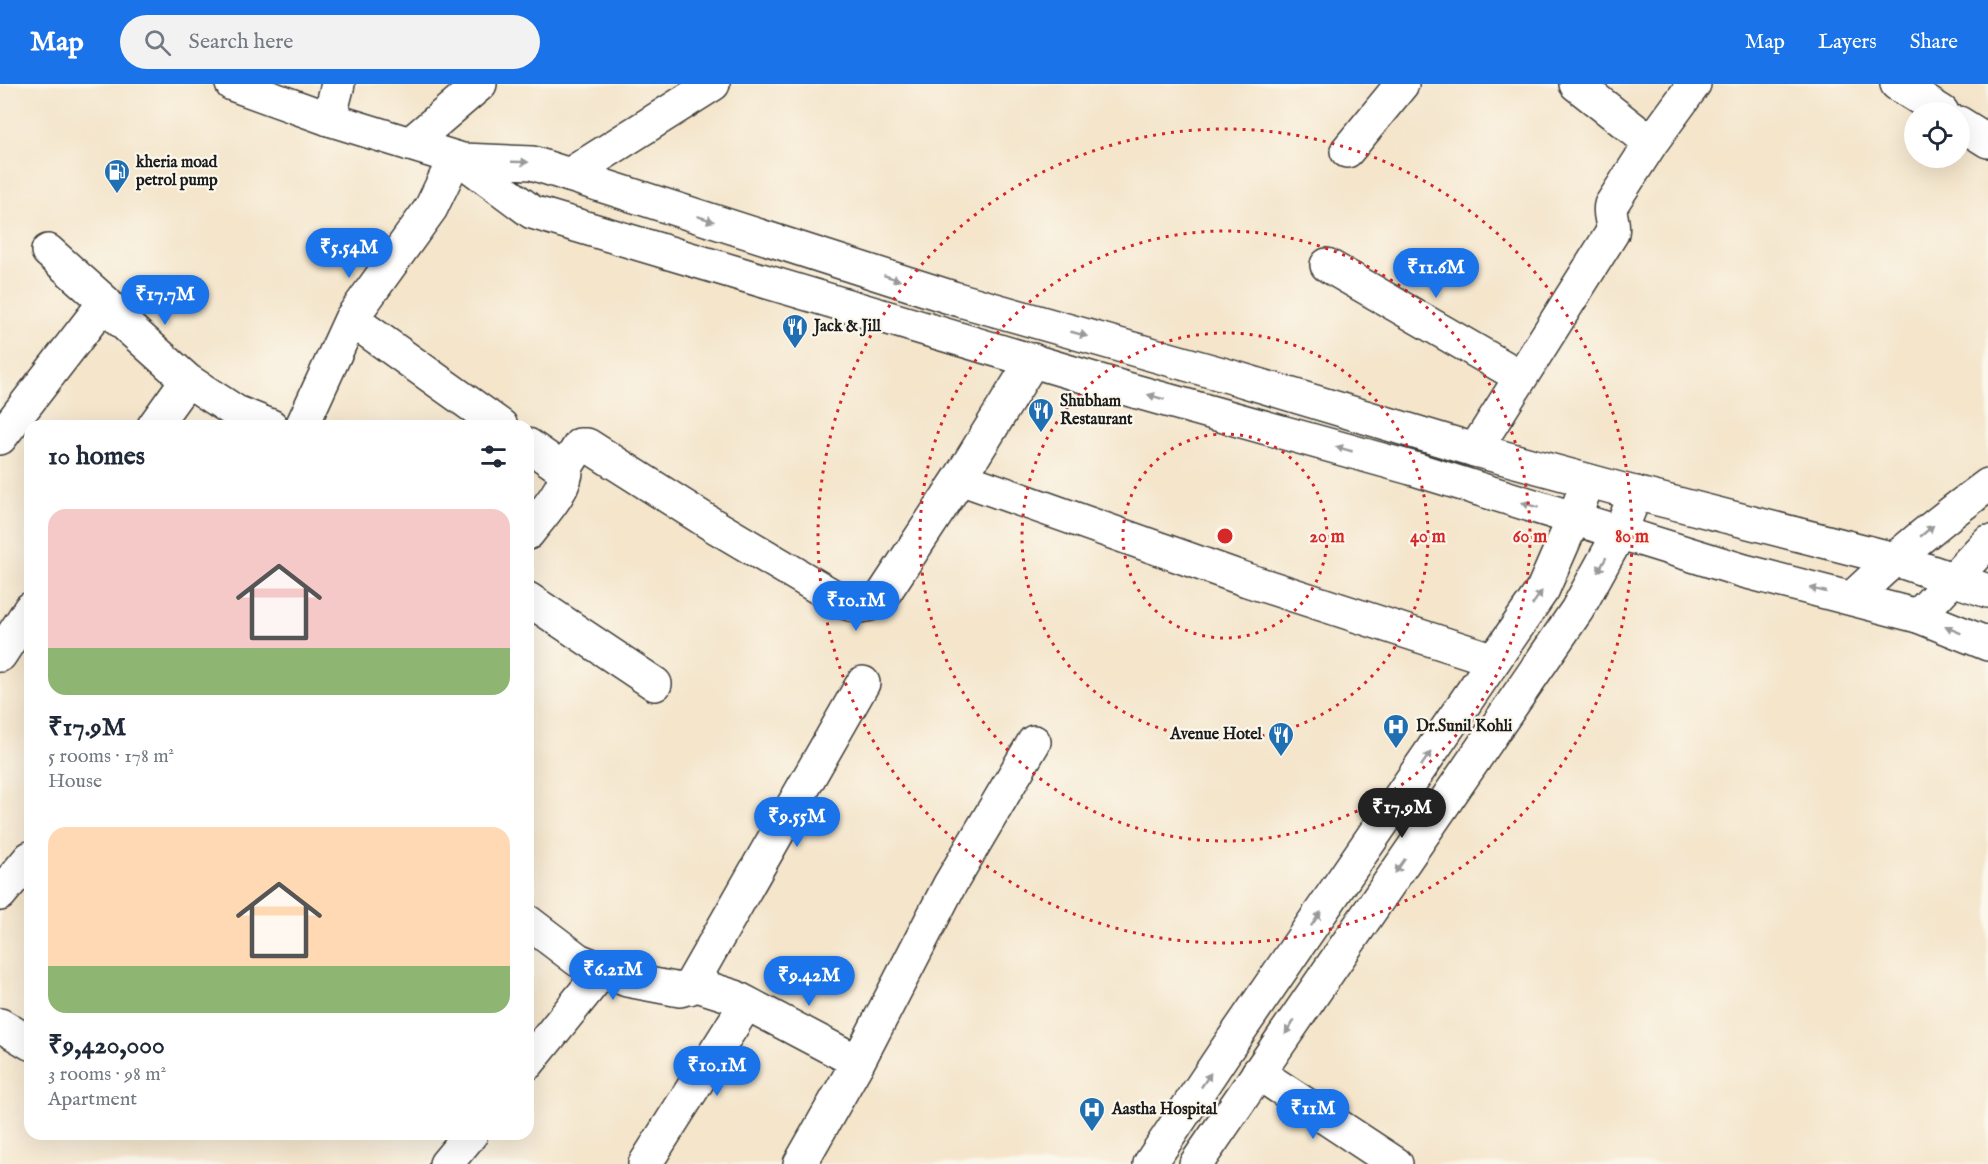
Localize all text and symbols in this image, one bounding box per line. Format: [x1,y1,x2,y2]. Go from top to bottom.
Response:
search box [120,15,540,69]
text: Map [30,25,84,60]
icon: search [141,26,174,59]
text: Search here [189,28,293,56]
text: Map [1745,29,1785,56]
text: Layers [1818,29,1877,56]
text: Share [1910,29,1958,56]
map controls [1904,102,1970,168]
button: locate [1904,102,1970,168]
place label: kheria moad petrol pump [135,153,218,191]
fuel station icon: kheria moad petrol pump [102,157,132,195]
one-way arrow [511,158,530,167]
one-way arrow [697,215,715,224]
pin: ₹5.54M [300,228,398,279]
text: ₹5.54M [320,235,378,260]
pin: ₹11.6M [1387,248,1485,299]
text: ₹11.6M [1407,255,1465,280]
one-way arrow [883,274,901,284]
pin: ₹17.7M [116,275,214,326]
text: ₹17.7M [135,282,195,307]
restaurant icon: Jack & Jill [780,312,810,350]
place label: Jack & Jill [812,317,882,337]
one-way arrow [1070,330,1088,339]
place label: Shubham Restaurant [1060,392,1133,430]
one-way arrow [1147,392,1165,401]
restaurant icon: Shubham Restaurant [1026,396,1056,434]
text: 10 homes [48,440,145,473]
icon: filters [477,440,510,473]
one-way arrow [1334,444,1352,453]
one-way arrow [1521,500,1539,509]
one-way arrow [1919,525,1934,538]
centre of rings [1215,526,1235,546]
text: 20 m [1309,526,1345,549]
text: 40 m [1410,526,1446,549]
text: 60 m [1513,526,1547,549]
text: 80 m [1615,526,1649,549]
icon: home [225,548,333,656]
one-way arrow [1597,557,1607,574]
pin: ₹10.1M [807,581,905,632]
one-way arrow [1808,585,1827,594]
text: ₹10.1M [826,588,886,613]
one-way arrow [1531,591,1543,607]
one-way arrow [1944,625,1962,634]
text: ₹17.9M [48,711,126,744]
hospital icon: Dr.Sunil Kohli [1381,712,1411,750]
place label: Dr.Sunil Kohli [1416,717,1513,737]
restaurant icon: Avenue Hotel [1266,720,1296,758]
place label: Avenue Hotel [1169,725,1263,745]
text: 5 rooms · 178 m² [48,744,174,769]
one-way arrow [1420,751,1431,767]
text: House [48,769,102,794]
pin: ₹17.9M [1353,788,1451,839]
text: ₹17.9M [1372,795,1432,820]
pin: ₹9.55M [748,797,846,848]
text: ₹9.55M [768,804,826,829]
one-way arrow [1395,858,1406,874]
icon: home [225,866,333,974]
one-way arrow [1310,912,1322,928]
pin: ₹6.21M [564,950,662,1001]
pin: ₹9.42M [760,956,858,1007]
text: ₹6.21M [583,957,643,982]
text: ₹9.42M [778,963,840,988]
one-way arrow [1284,1018,1296,1034]
text: ₹9,420,000 [48,1029,165,1062]
pin: ₹10.1M [668,1046,766,1097]
text: ₹10.1M [687,1053,747,1078]
text: 3 rooms · 98 m² [48,1062,166,1087]
one-way arrow [1200,1073,1212,1089]
text: Apartment [48,1087,137,1112]
pin: ₹11M [1277,1089,1349,1140]
hospital icon: Aastha Hospital [1077,1095,1107,1133]
text: ₹11M [1290,1096,1336,1121]
place label: Aastha Hospital [1111,1100,1218,1120]

